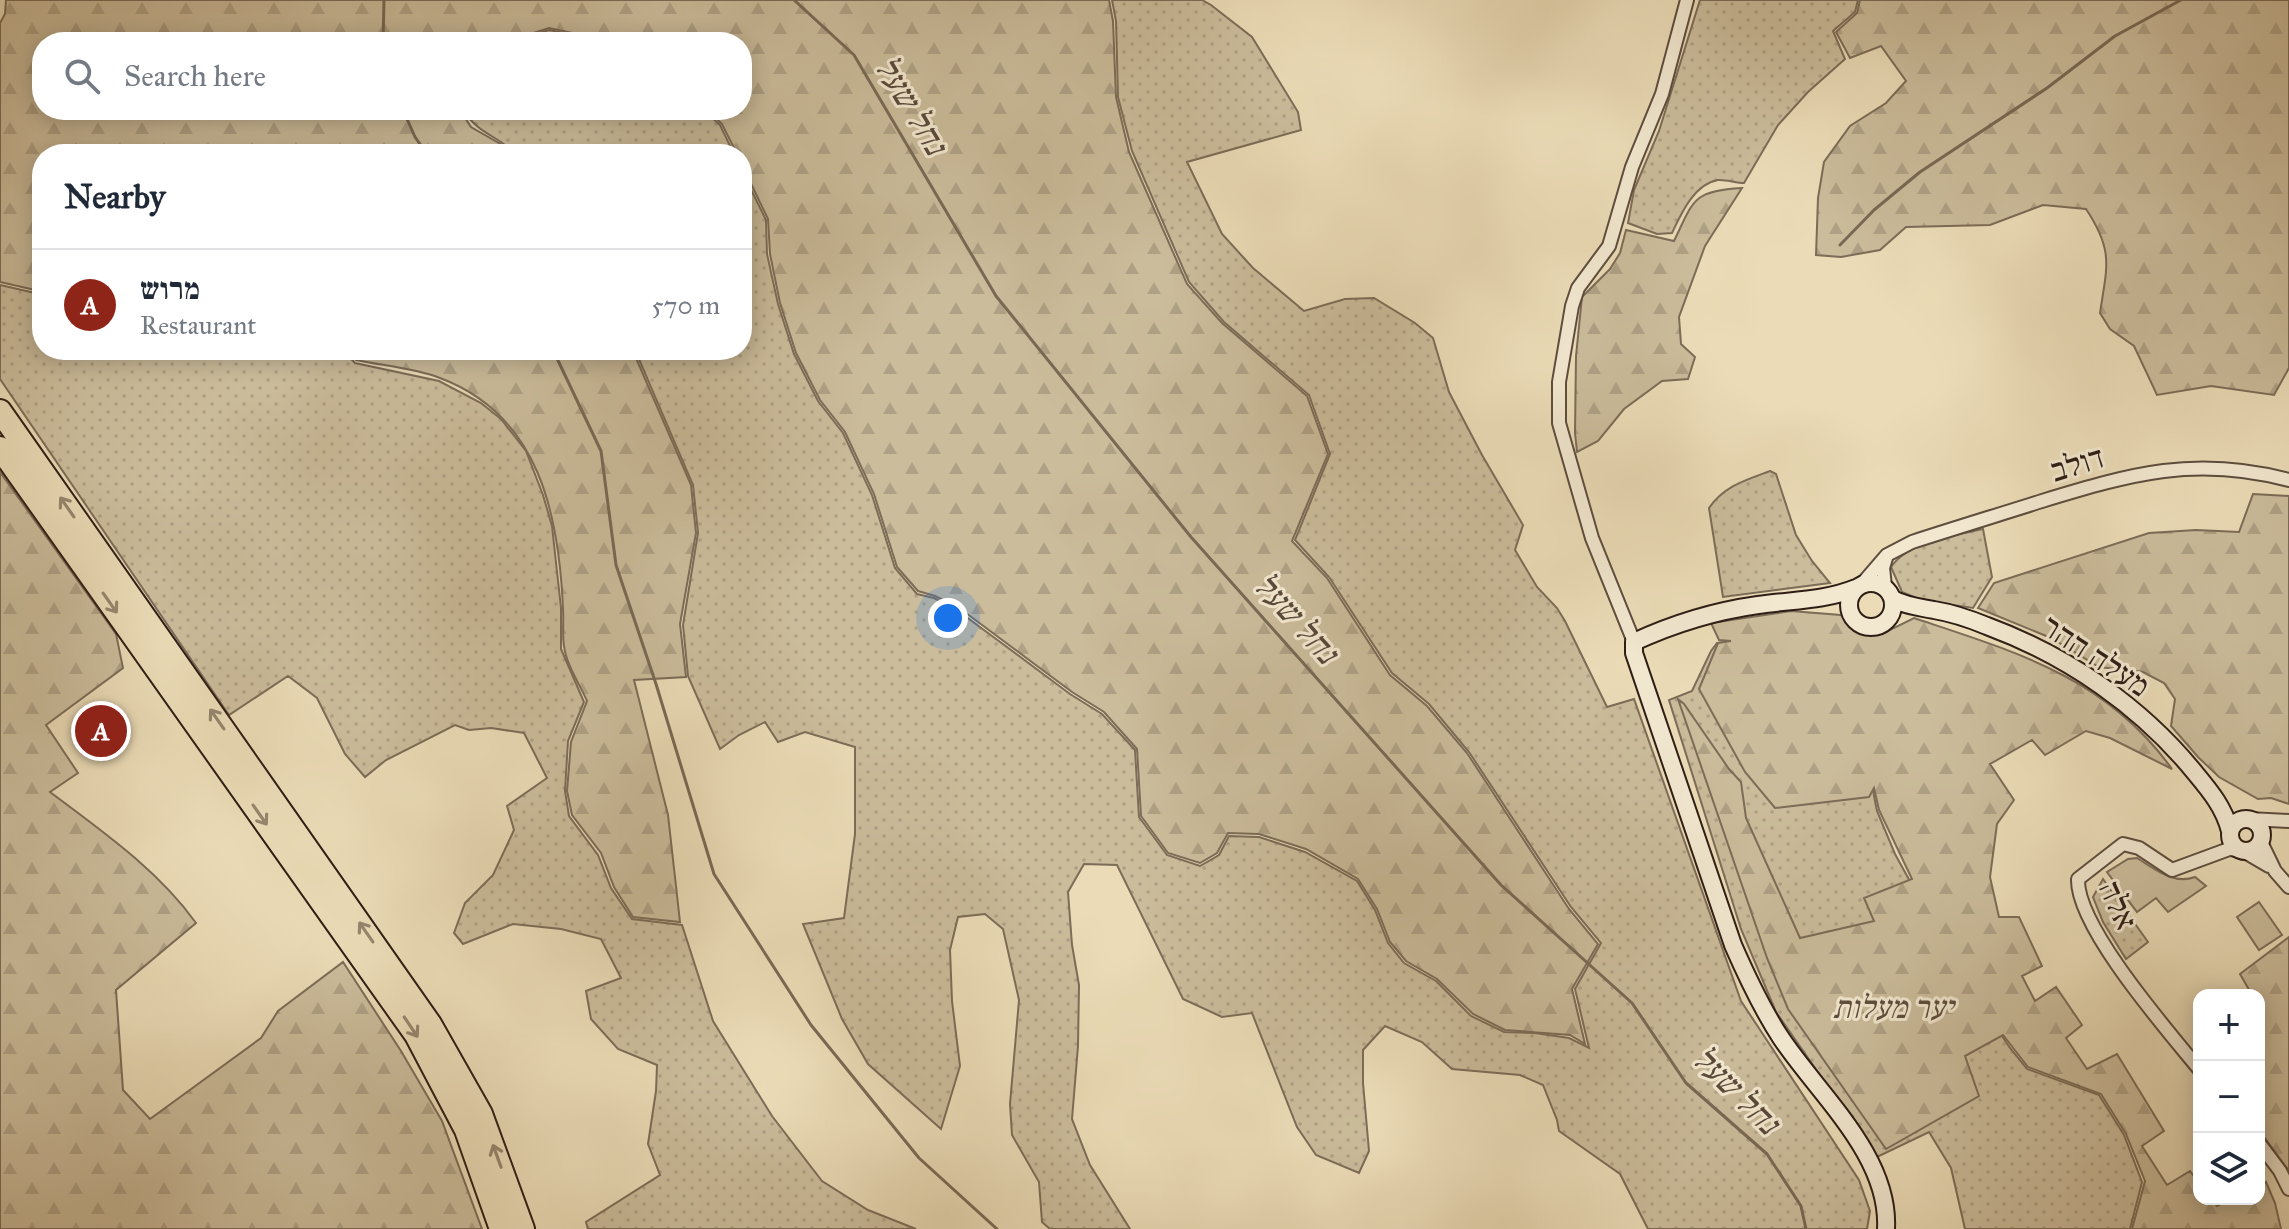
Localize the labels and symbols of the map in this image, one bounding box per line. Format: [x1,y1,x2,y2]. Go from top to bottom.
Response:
water label: נחל שעל [866,48,958,164]
street label: דולב [2045,437,2109,491]
one-way arrow [59,496,75,518]
water label: נחל שעל [1245,564,1349,674]
one-way arrow [102,591,118,613]
your location [928,598,968,638]
street label: מעלה ההר [2035,607,2157,705]
pin: A [75,701,127,761]
one-way arrow [209,709,225,731]
one-way arrow [251,804,268,825]
street label: אלה [2090,874,2146,936]
one-way arrow [358,922,374,944]
park label: יער מעלות [1833,988,1957,1027]
one-way arrow [402,1016,419,1038]
water label: נחל שעל [1684,1038,1790,1144]
one-way arrow [488,1144,503,1169]

